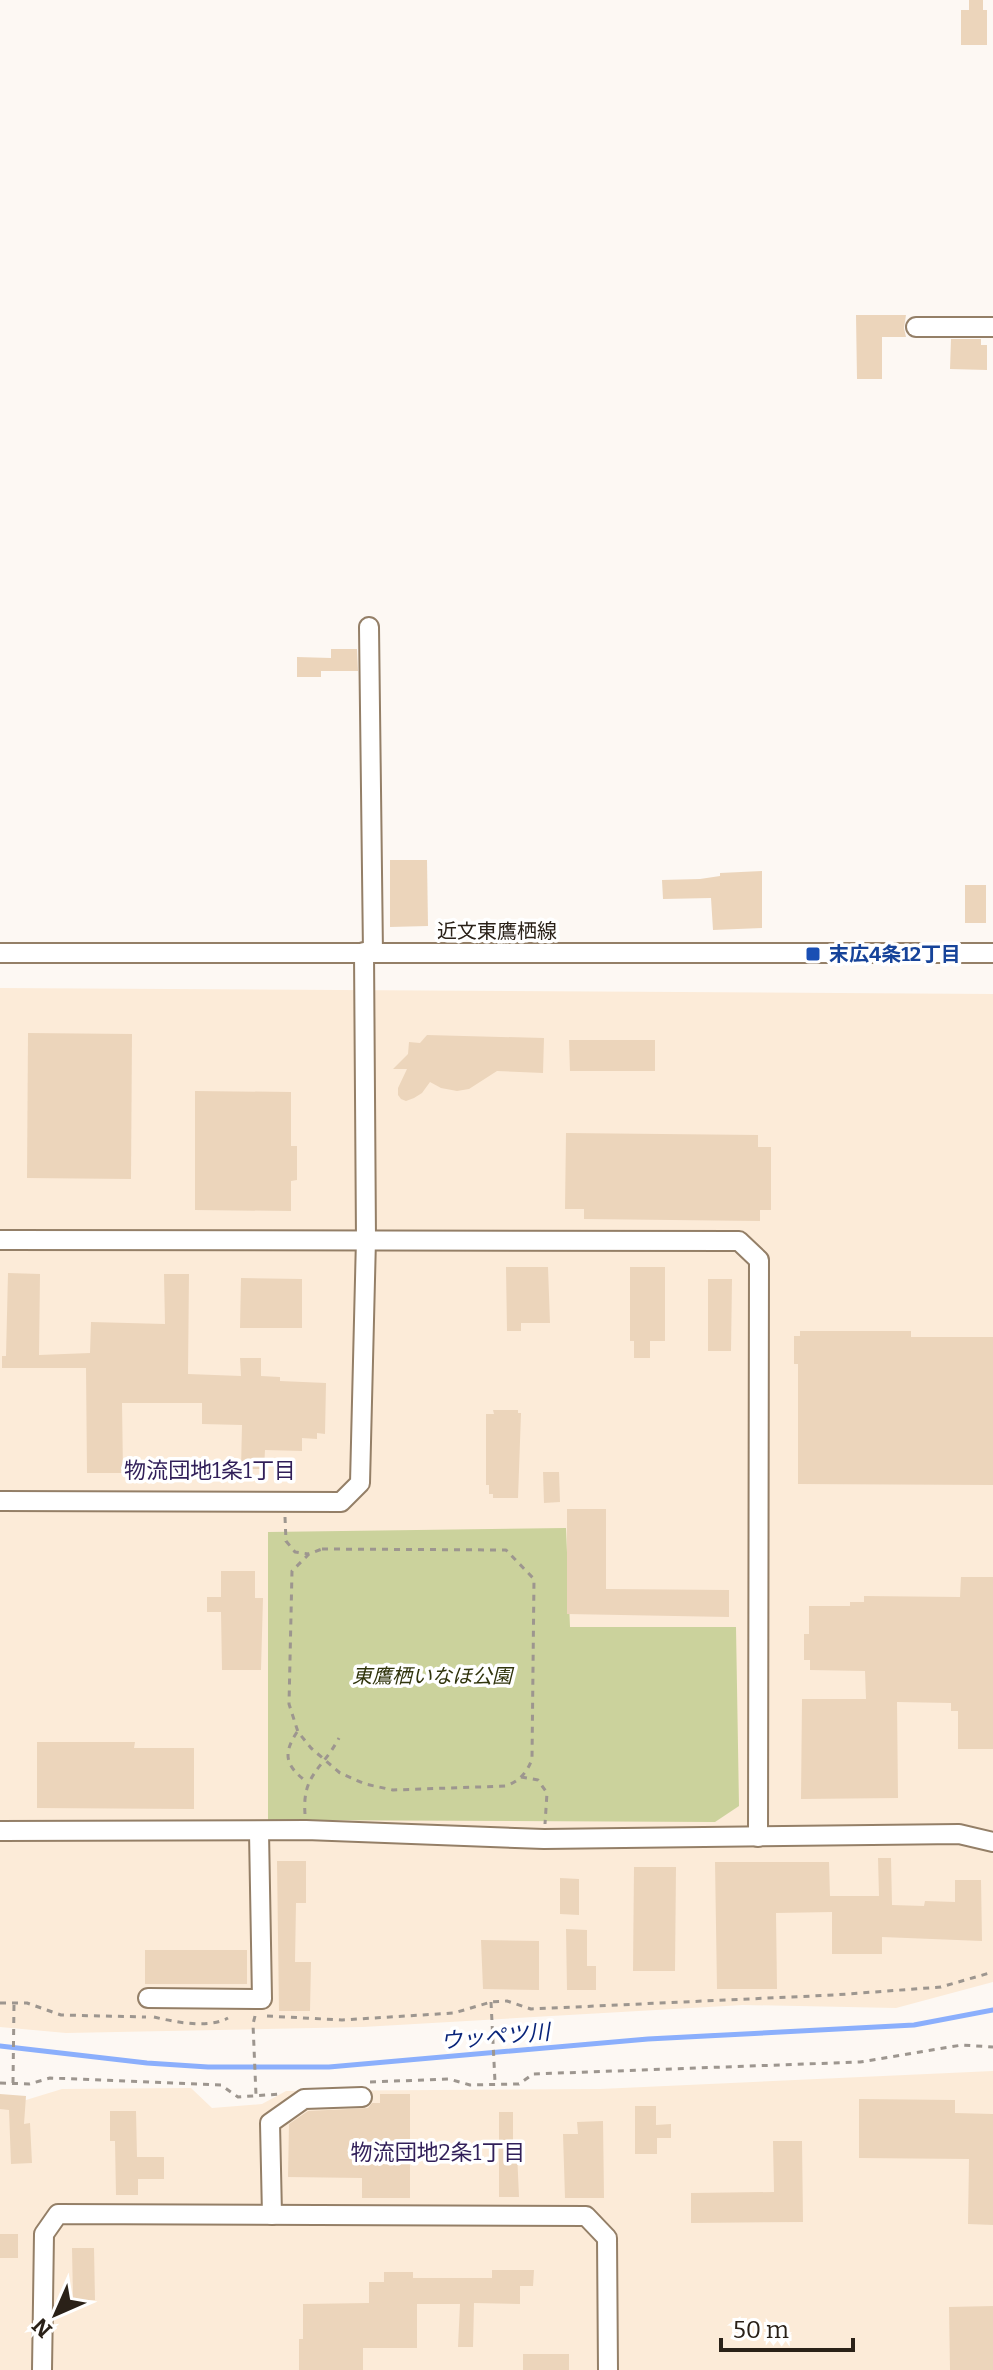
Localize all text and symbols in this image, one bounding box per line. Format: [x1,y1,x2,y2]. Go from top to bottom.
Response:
street label: 近文東鷹栖線 [437,919,557,943]
place label: 末広4条12丁目 [829,942,961,966]
marker: 末広4条12丁目 [804,945,822,963]
district label: 物流団地1条1丁目 [124,1457,296,1484]
park label: 東鷹栖いなほ公園 [352,1664,515,1688]
water label: ウッペツ川 [439,2018,553,2055]
district label: 物流団地2条1丁目 [351,2139,525,2166]
north arrow [16,2274,96,2354]
scale bar [721,2302,853,2352]
text: N [27,2312,58,2343]
text: 50 m [733,2316,789,2344]

